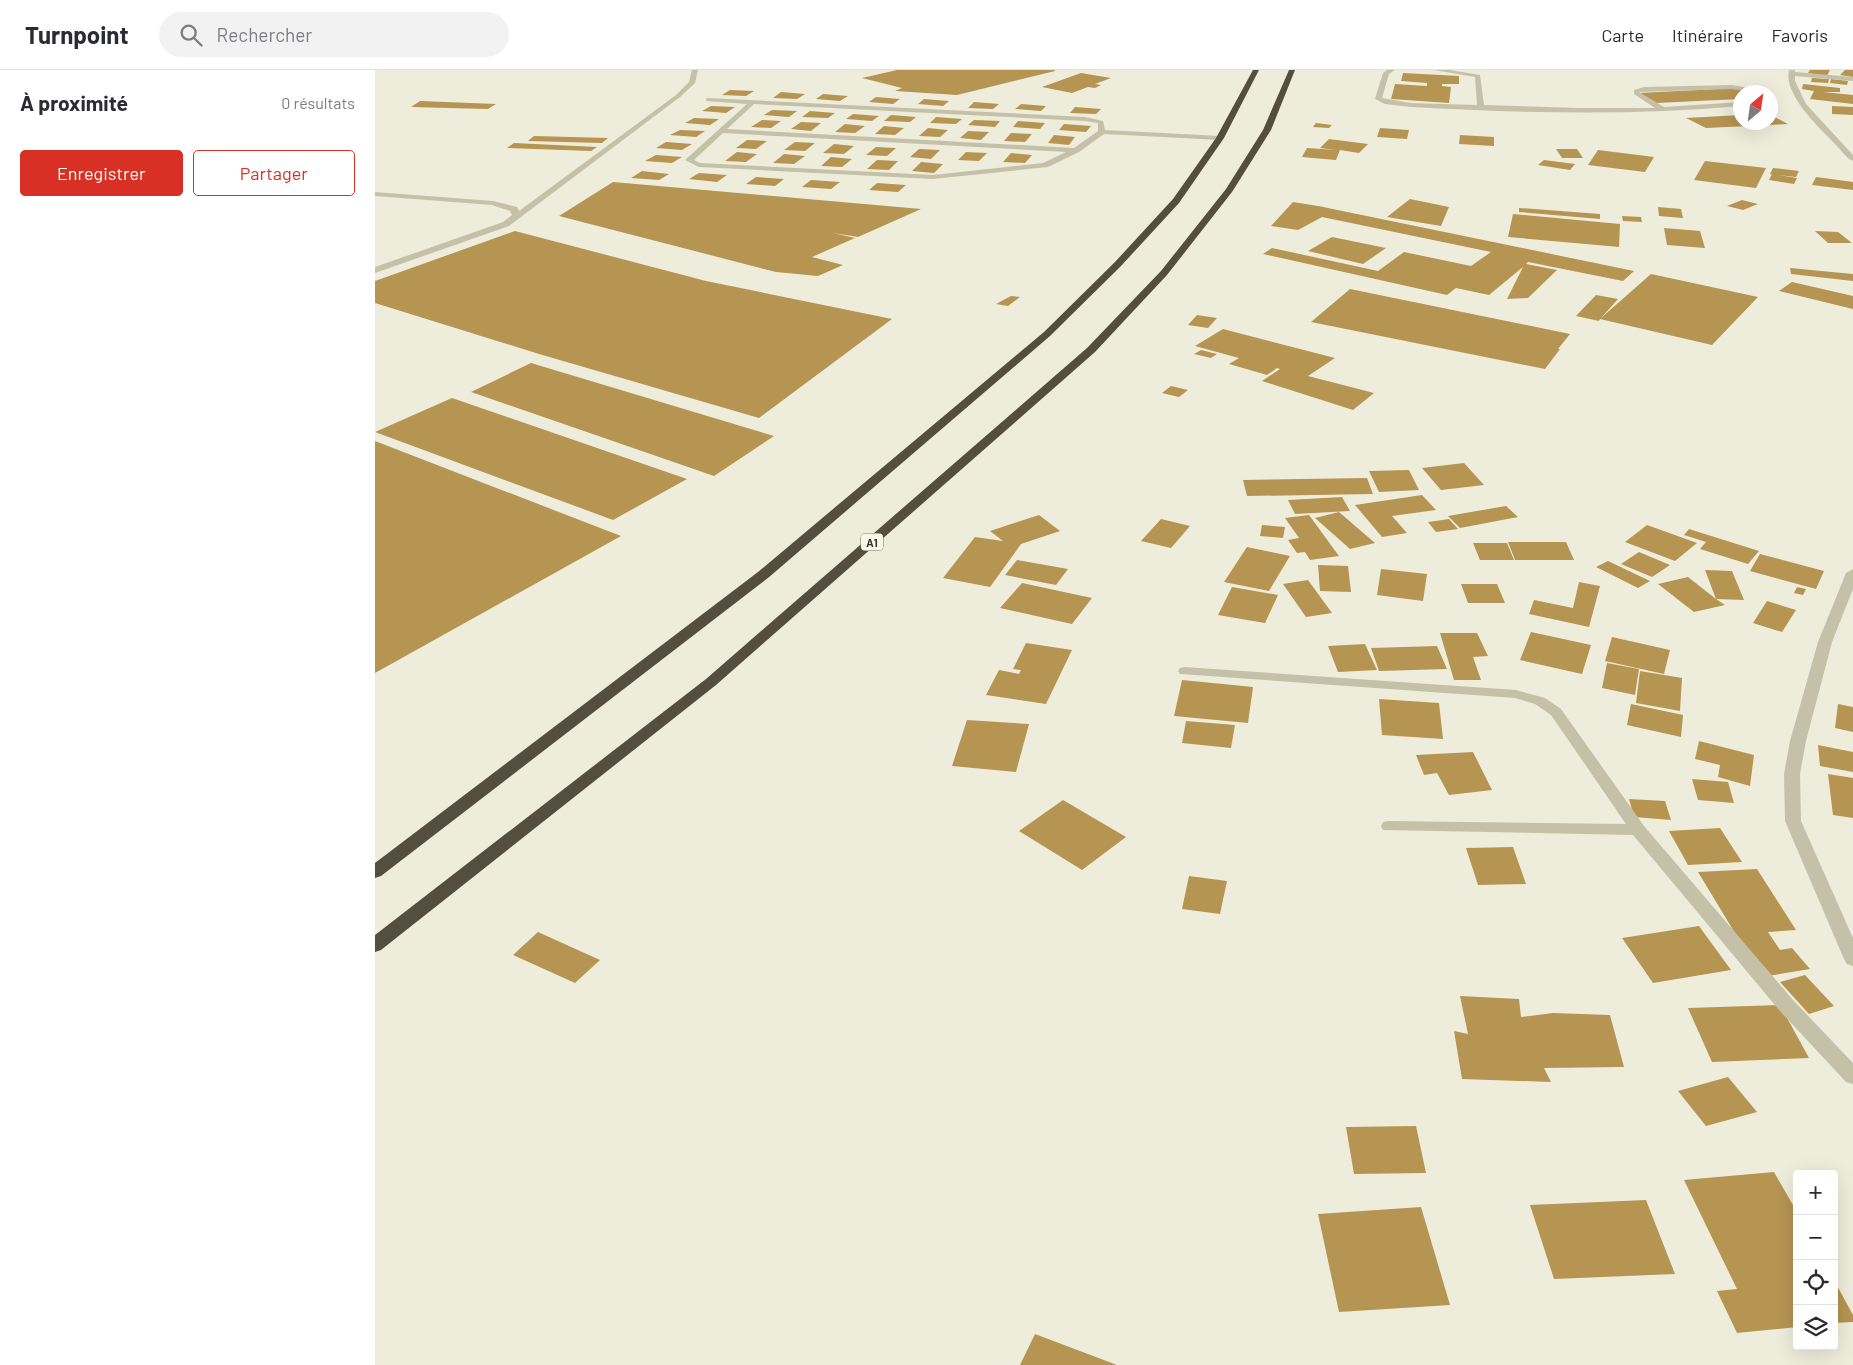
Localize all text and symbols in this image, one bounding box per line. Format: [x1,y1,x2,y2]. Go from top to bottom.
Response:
search box [159,12,509,57]
text: Turnpoint [25,20,129,49]
icon: search [177,21,205,49]
text: Rechercher [217,23,312,46]
text: Carte [1601,24,1644,46]
text: Itinéraire [1672,24,1743,46]
text: Favoris [1771,24,1828,46]
north arrow [1733,85,1778,130]
text: À proximité [20,90,128,115]
text: 0 résultats [281,93,355,112]
button: Enregistrer [20,150,183,196]
button: Partager [193,150,355,196]
road number: A1 [861,534,883,551]
map controls [1793,1170,1838,1350]
button: + [1793,1170,1838,1215]
button: − [1793,1215,1838,1260]
button: locate [1793,1260,1838,1305]
button: layers [1793,1305,1838,1350]

